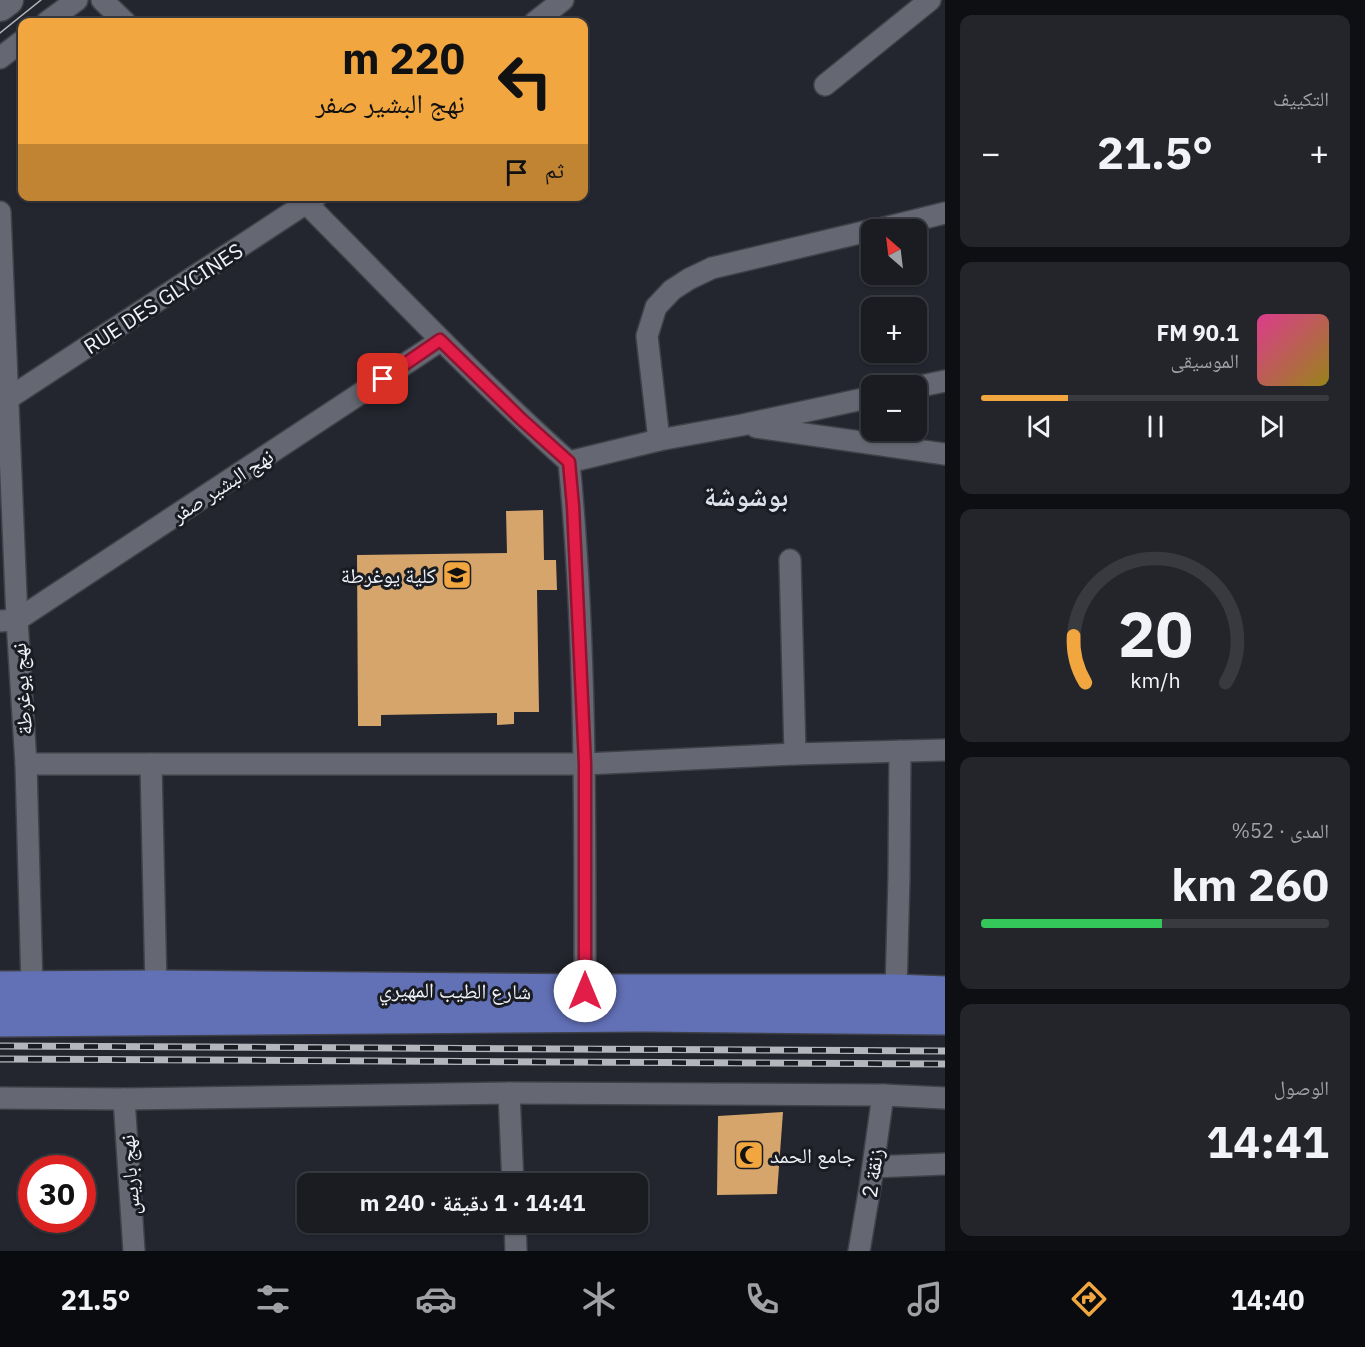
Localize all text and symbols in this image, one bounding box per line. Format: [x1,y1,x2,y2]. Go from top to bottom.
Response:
text: 220 m [342,31,465,86]
icon: left [486,42,564,120]
text: نهج البشير صفر [315,85,465,120]
text: التكييف [1273,85,1329,112]
text: 21.5° [1097,123,1213,181]
text: − [981,131,1001,174]
text: + [1309,131,1329,174]
text: ثم [545,155,564,184]
icon: arrive [500,156,533,189]
north arrow [861,219,927,285]
map controls [861,219,927,441]
street label: RUE DES GLYCINES [78,236,248,360]
button: + [861,297,927,363]
text: 90.1 FM [1156,318,1239,347]
text: الموسيقى [1171,347,1239,374]
pin [357,353,408,404]
icon: arrive [366,362,399,395]
button: − [861,375,927,441]
icon: previous [1023,410,1056,443]
icon: pause [1139,410,1172,443]
icon: next [1255,410,1288,443]
street label: نهج البشير صفر [165,442,278,529]
district label: بوشوشة [704,478,788,513]
school or university icon: كلية يوغرطة [441,559,473,591]
place label: كلية يوغرطة [341,561,436,589]
text: 20 [1118,593,1192,674]
street label: نهج يوغرطة [4,642,38,736]
text: km/h [1130,666,1180,694]
text: المدى · 52% [1231,817,1329,844]
text: 260 km [1171,855,1329,913]
position arrow [553,959,617,1023]
street label: شارع الطيب المهيري [379,975,531,1009]
text: الوصول [1274,1074,1329,1101]
text: 14:41 [1206,1112,1329,1170]
street label: نهج باريس [112,1134,146,1216]
mosque icon: جامع الحمد [733,1139,765,1171]
place label: جامع الحمد [770,1141,855,1169]
street label: زنقة 2 [855,1147,889,1199]
speed limit sign: 30 [18,1155,96,1233]
text: 14:41 · 1 دقيقة · 240 m [360,1188,585,1217]
icon: filters [252,1278,294,1320]
icon: car [415,1278,457,1320]
icon: climate [578,1278,620,1320]
icon: phone [741,1278,783,1320]
icon: music [904,1278,946,1320]
icon: directions [1068,1278,1110,1320]
text: 21.5° [61,1282,130,1317]
text: 14:40 [1231,1282,1304,1317]

